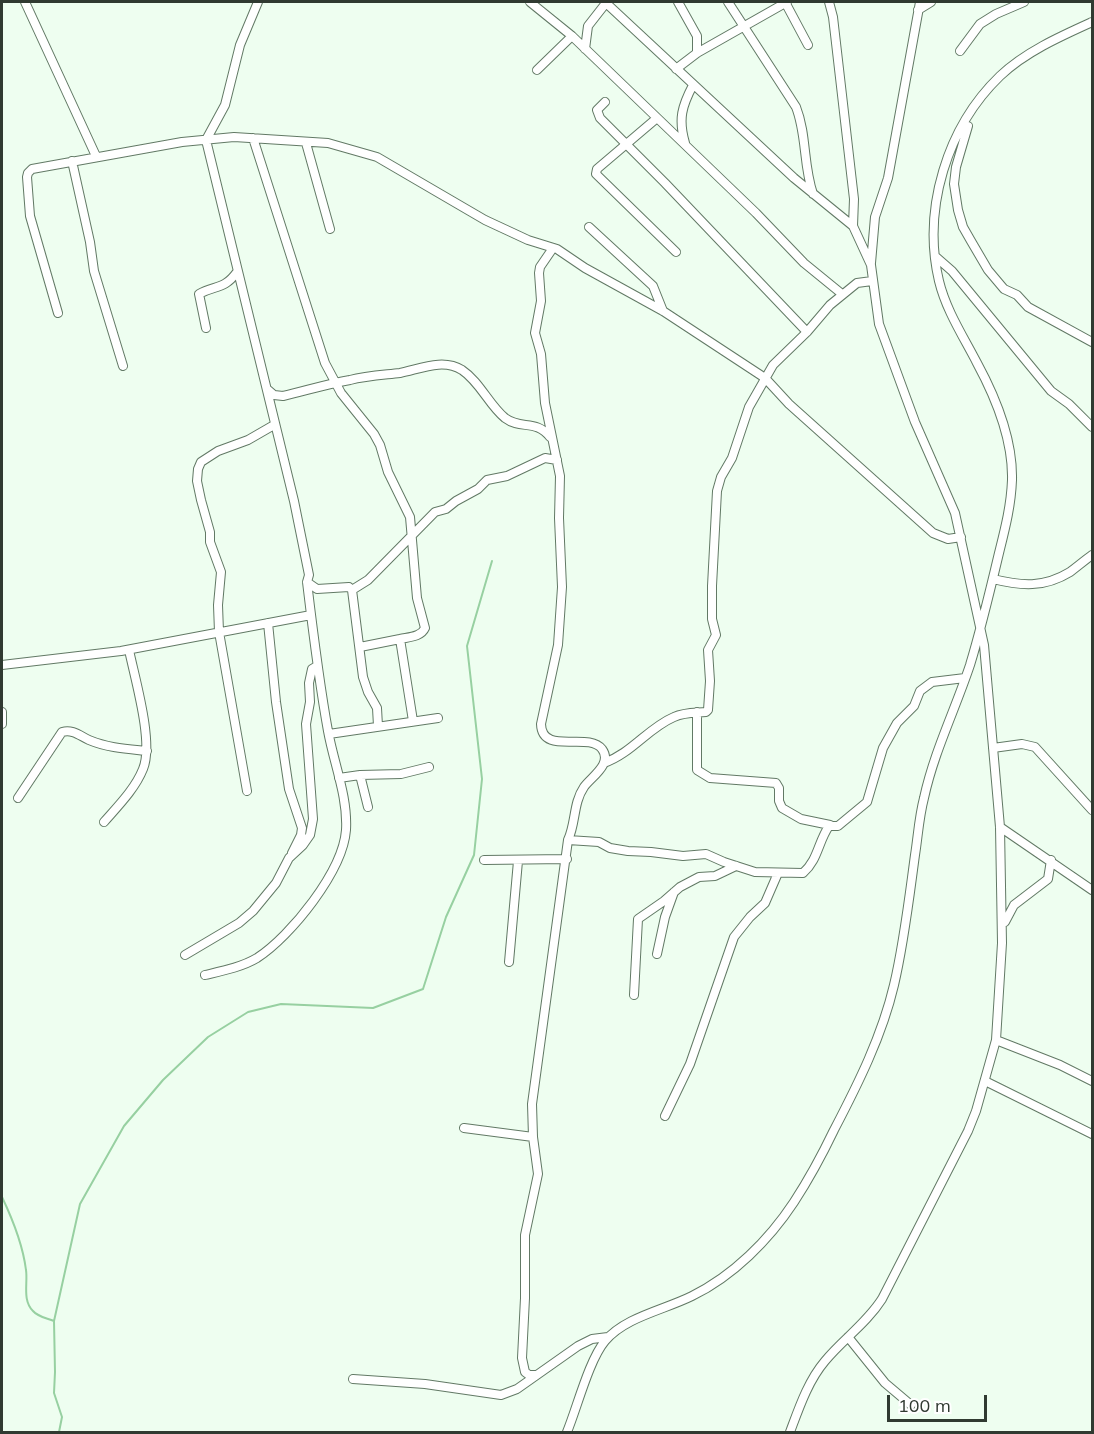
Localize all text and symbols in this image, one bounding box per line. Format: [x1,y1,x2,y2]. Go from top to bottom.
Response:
scale bar [890,1383,990,1421]
text: 100 m [898,1394,951,1417]

